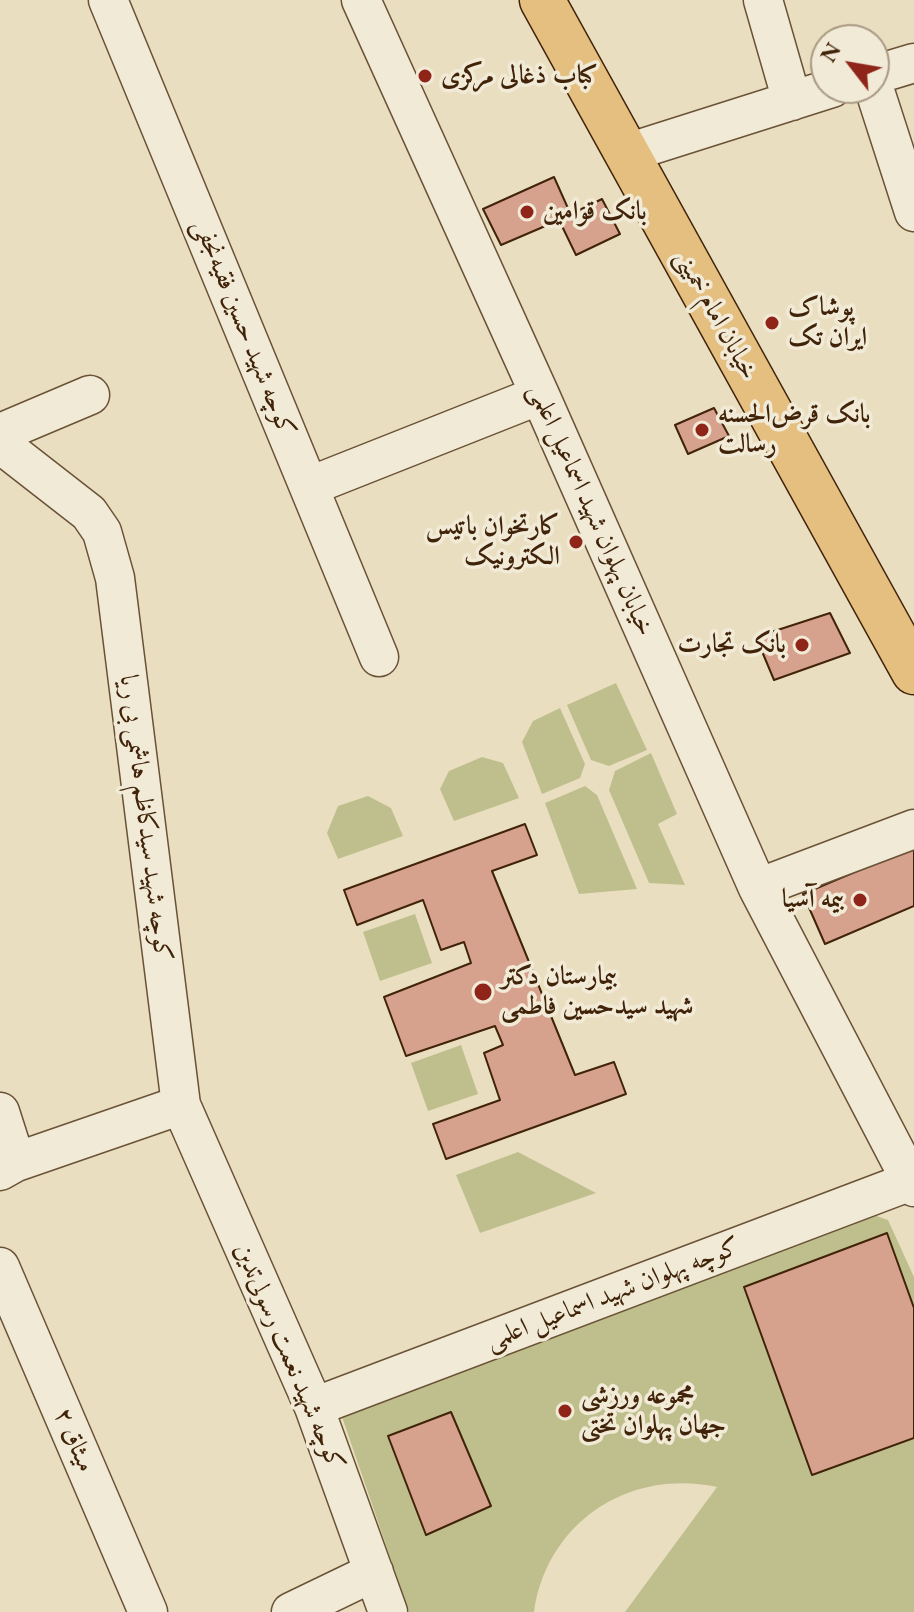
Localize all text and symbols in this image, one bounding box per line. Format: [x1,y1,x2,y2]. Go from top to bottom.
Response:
north arrow [810,24,890,104]
text: N [814,37,848,68]
place label: کباب ذغالی مرکزی [441,60,597,92]
marker: کباب ذغالی مرکزی [416,67,434,85]
place label: بانک قوامین [543,196,647,228]
marker: بانک قوامین [518,203,536,221]
street label: کوچه شهید حسین فقیه‌نجفی [186,215,302,441]
street label: خیابان امام خمینی [668,245,764,385]
place label: پوشاک ایران تک [788,292,867,354]
marker: پوشاک ایران تک [763,314,781,332]
street label: خیابان پهلوان شهید اسماعیل اعلمی [521,379,661,641]
place label: بانک قرض‌الحسنه رسالت [718,399,871,460]
marker: بانک قرض‌الحسنه رسالت [693,421,711,439]
place label: کارتخوان باتیس الکترونیک [425,511,560,572]
marker: کارتخوان باتیس الکترونیک [567,533,585,551]
place label: بانک تجارت [677,629,786,661]
marker: بانک تجارت [793,636,811,654]
street label: کوچه شهید سیدکاظم هاشمی بی ریا [112,673,178,963]
place label: بیمه آسیا [782,884,844,916]
marker: بیمه آسیا [851,891,869,909]
place label: بیمارستان دکتر شهید سیدحسین فاطمی [501,961,693,1022]
marker: بیمارستان دکتر شهید سیدحسین فاطمی [472,981,494,1003]
street label: کوچه پهلوان شهید اسماعیل اعلمی [482,1231,744,1357]
street label: کوچه شهید نعمت رسولی‌تدین [227,1238,351,1476]
place label: مجموعه ورزشی جهان پهلوان تختی [581,1380,726,1442]
marker: مجموعه ورزشی جهان پهلوان تختی [556,1402,574,1420]
street label: میثاق ۲ [47,1403,101,1477]

